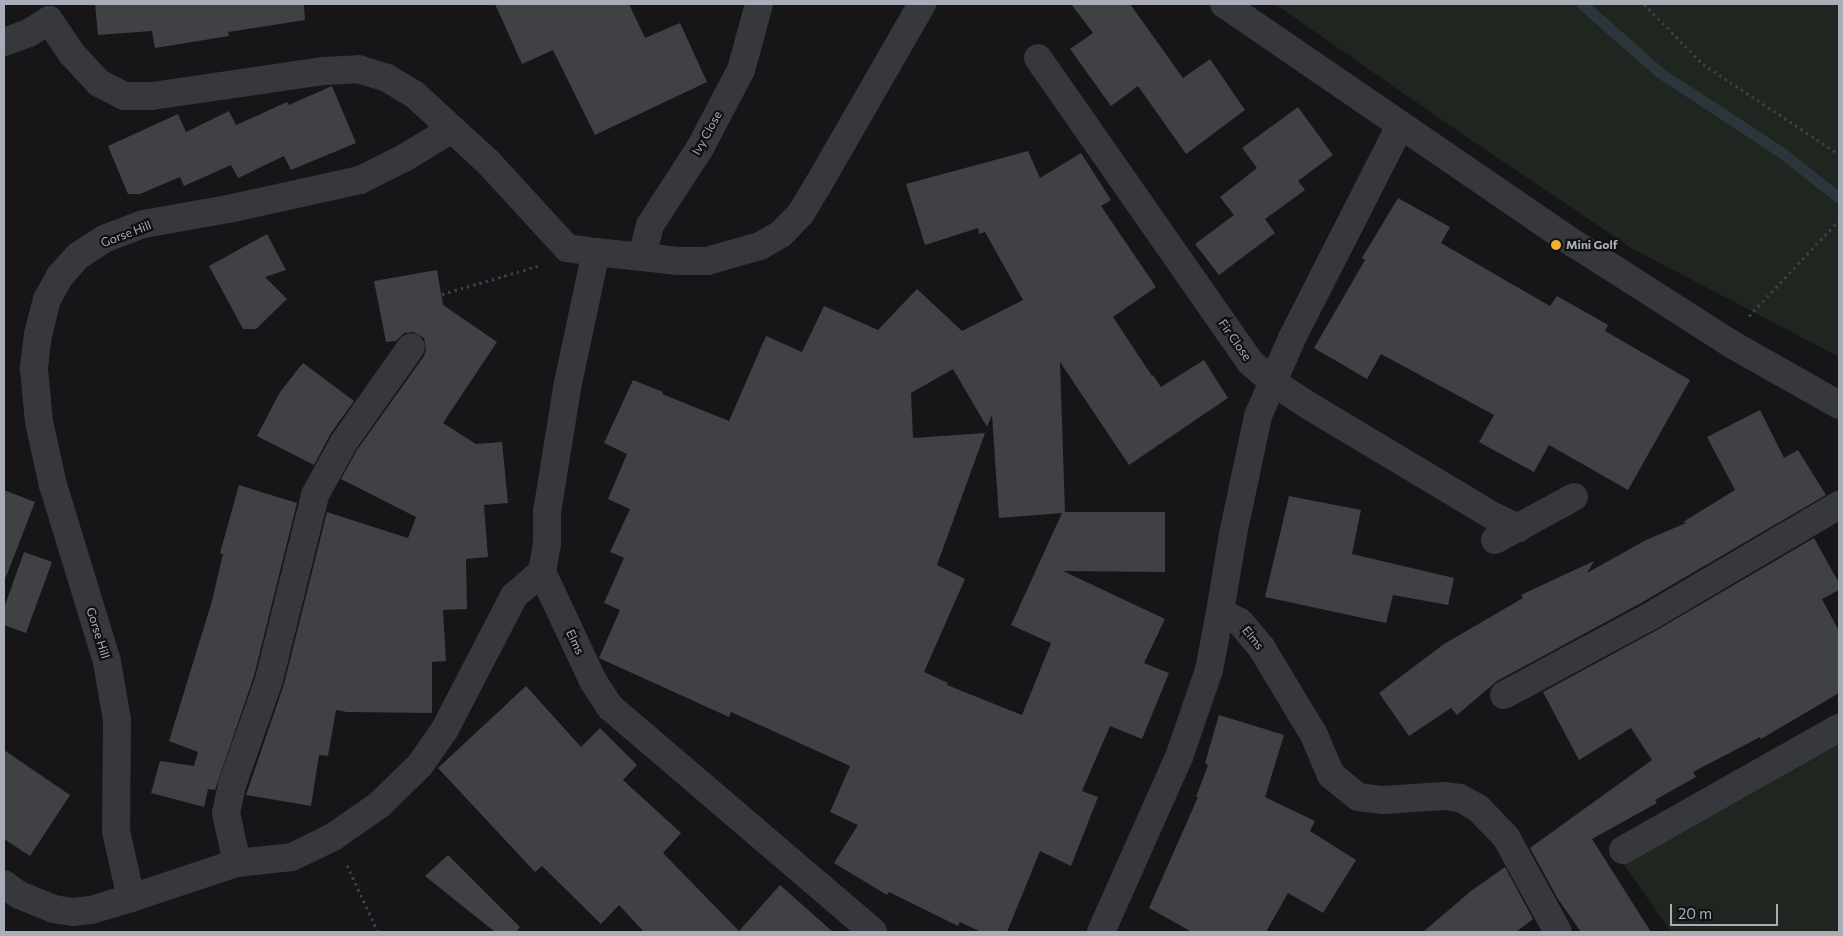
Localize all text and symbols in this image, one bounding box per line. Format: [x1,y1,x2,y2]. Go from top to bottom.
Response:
street label: Ivy Close [689,108,725,158]
street label: Gorse Hill [99,218,153,250]
place label: Mini Golf [1566,238,1618,252]
marker: Mini Golf [1550,239,1562,251]
street label: Fir Close [1216,317,1254,363]
street label: Gorse Hill [83,606,113,660]
street label: Elms [1239,623,1267,653]
street label: Elms [563,627,587,657]
scale bar [1673,894,1780,926]
text: 20 m [1678,904,1712,922]

